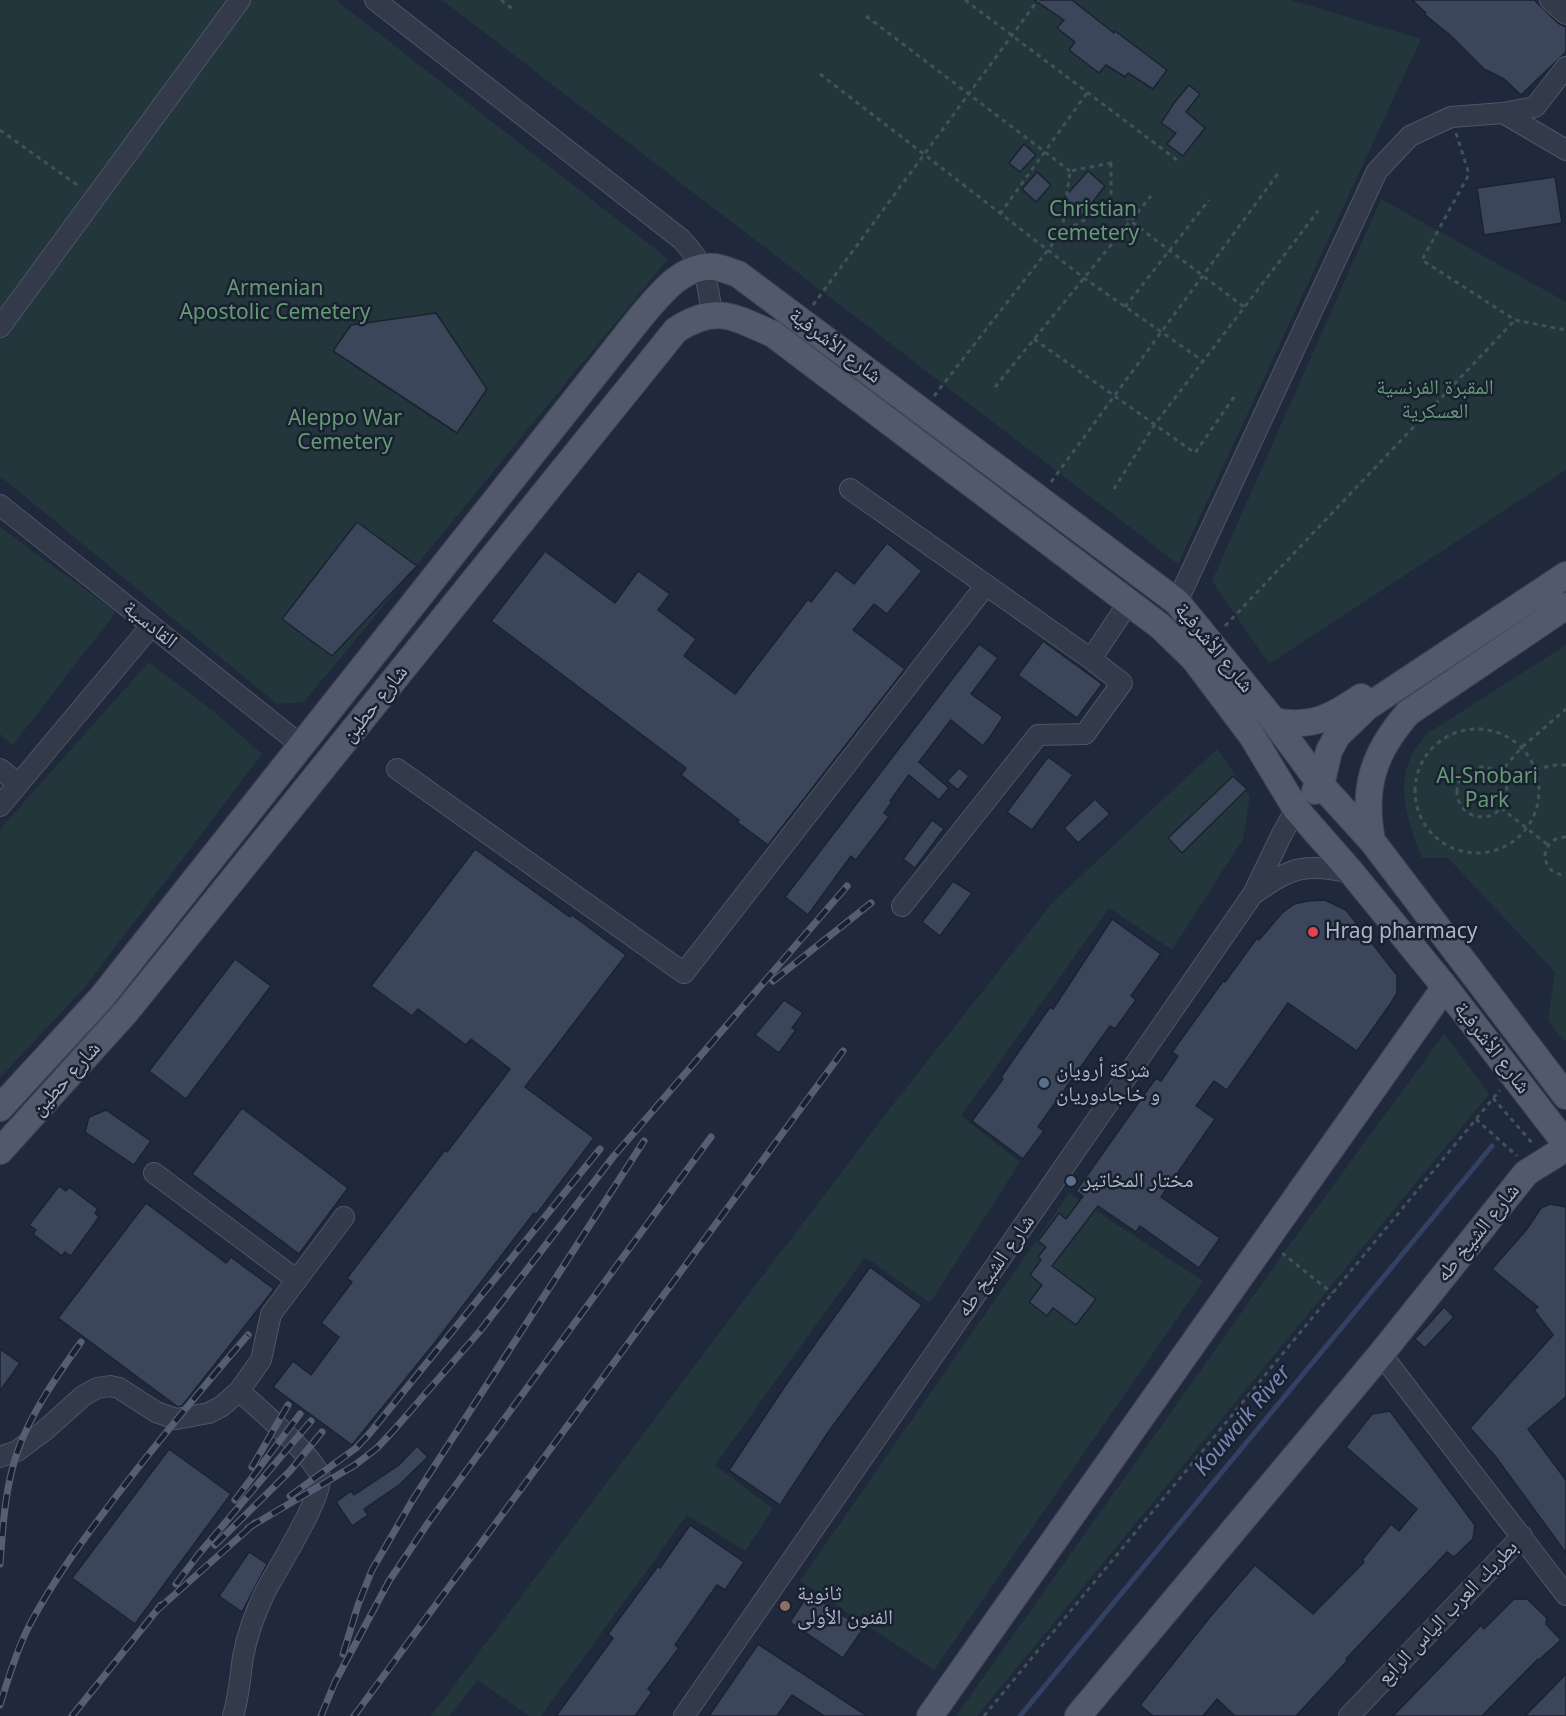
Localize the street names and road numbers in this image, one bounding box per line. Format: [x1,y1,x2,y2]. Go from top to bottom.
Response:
street label: شارع الأشرفية [784,303,886,389]
street label: القادسية [118,596,182,654]
street label: شارع الأشرفية [1169,598,1259,698]
street label: شارع حطين [336,660,414,748]
street label: شارع الأشرفية [1448,997,1536,1099]
street label: شارع حطين [26,1036,106,1122]
street label: شارع الشيخ طه [1431,1179,1525,1287]
street label: شارع الشيخ طه [952,1210,1040,1322]
street label: بطريك العرب الياس الرابع [1372,1535,1524,1691]

